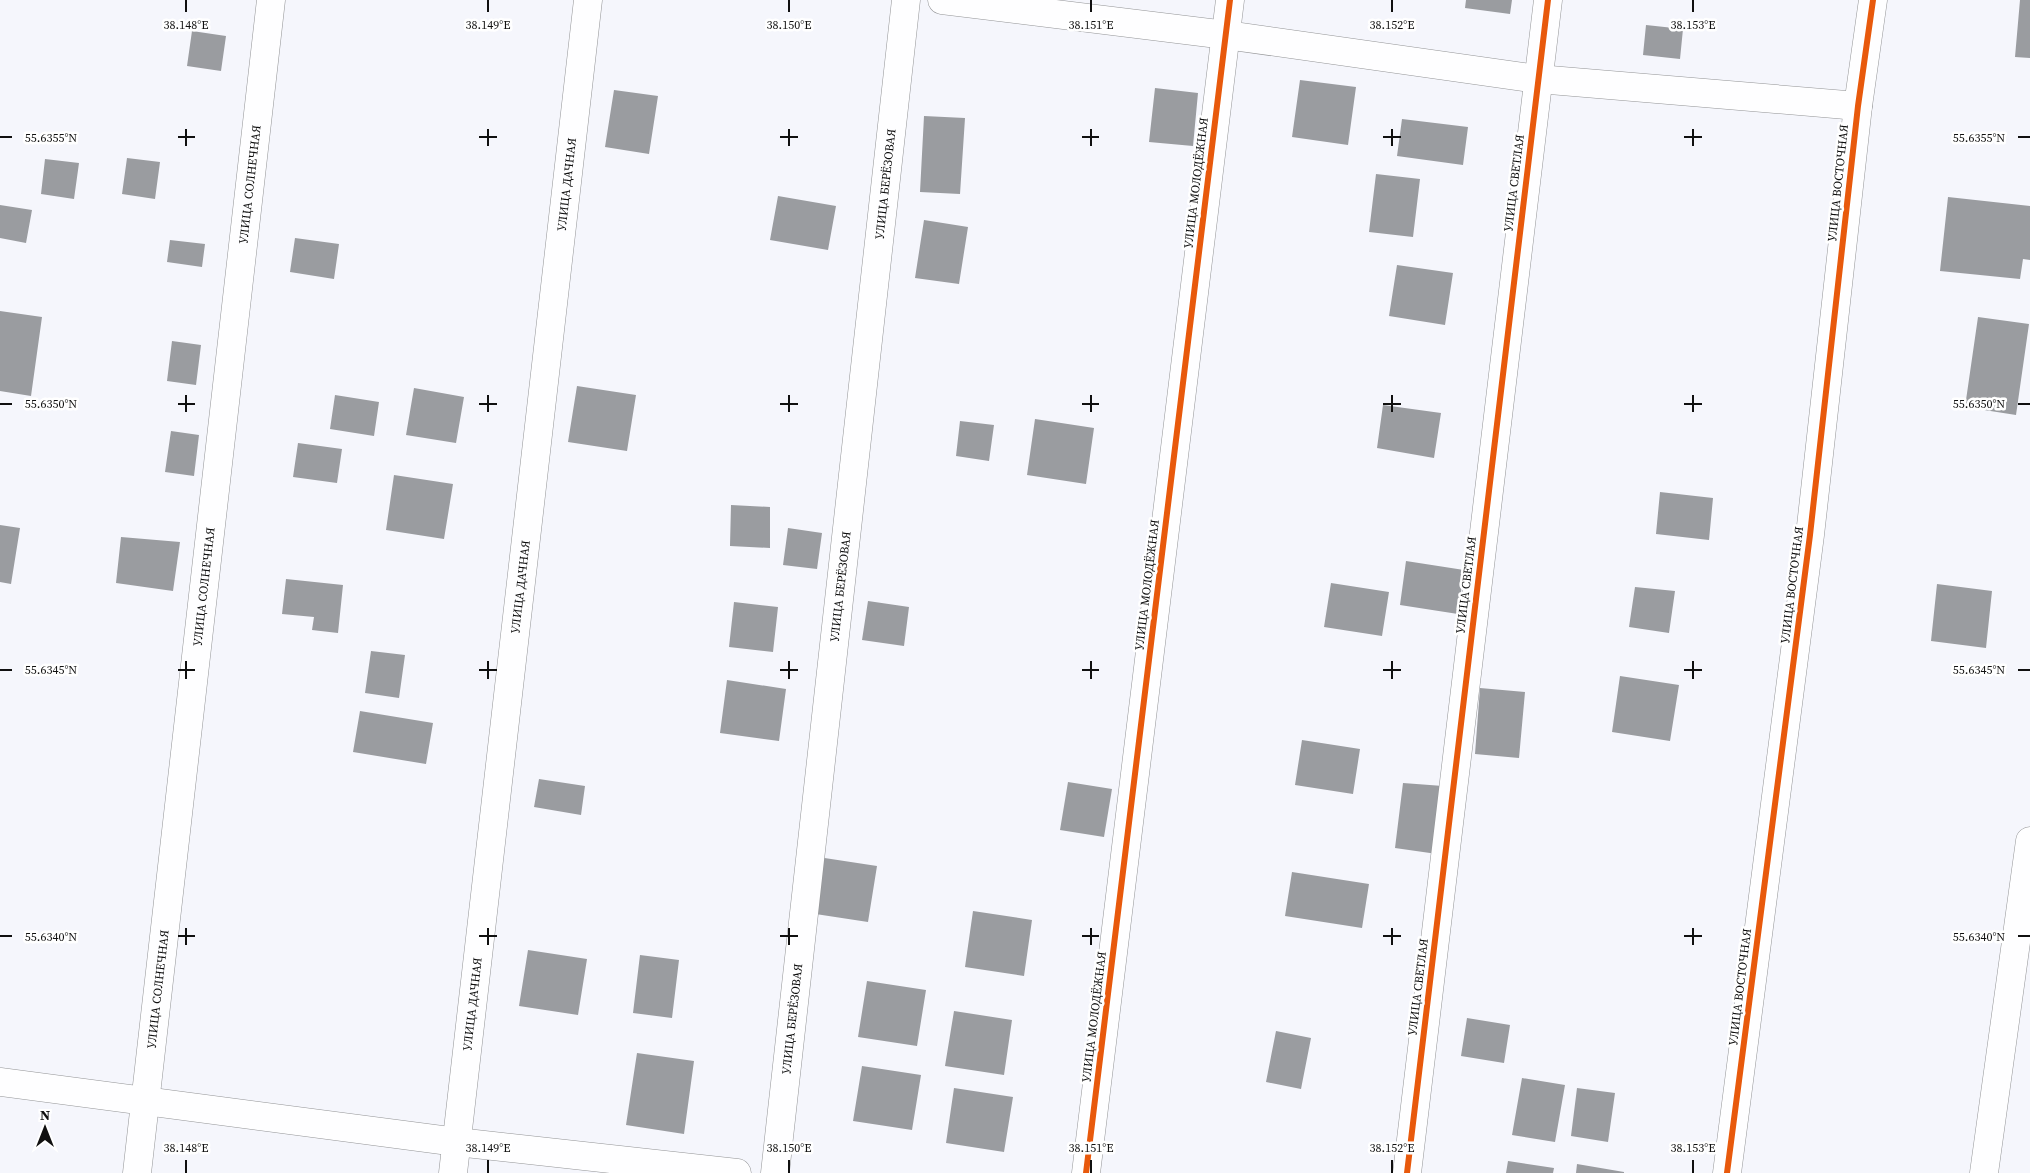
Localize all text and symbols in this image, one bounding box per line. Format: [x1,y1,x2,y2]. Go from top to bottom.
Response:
text: 38.148°E [164,17,208,33]
text: 38.149°E [466,17,510,33]
text: 38.150°E [767,17,811,33]
text: 38.151°E [1069,17,1113,33]
text: 38.152°E [1370,17,1414,33]
text: 38.153°E [1671,17,1715,33]
street label: УЛИЦА МОЛОДЁЖНАЯ [1180,116,1212,249]
street label: УЛИЦА ВОСТОЧНАЯ [1824,123,1852,242]
street label: УЛИЦА СОЛНЕЧНАЯ [235,124,265,245]
street label: УЛИЦА БЕРЁЗОВАЯ [871,128,900,240]
text: 55.6355°N [25,130,77,146]
text: 55.6355°N [1953,130,2005,146]
street label: УЛИЦА СВЕТЛАЯ [1500,133,1528,232]
street label: УЛИЦА ДАЧНАЯ [553,137,580,232]
text: 55.6350°N [25,396,77,412]
text: 55.6350°N [1953,396,2005,412]
street label: УЛИЦА МОЛОДЁЖНАЯ [1131,518,1163,651]
street label: УЛИЦА ВОСТОЧНАЯ [1777,525,1807,644]
street label: УЛИЦА СОЛНЕЧНАЯ [189,526,219,647]
street label: УЛИЦА БЕРЁЗОВАЯ [826,530,855,643]
street label: УЛИЦА СВЕТЛАЯ [1452,535,1480,634]
street label: УЛИЦА ДАЧНАЯ [507,539,534,634]
text: 55.6345°N [25,662,77,678]
text: 55.6345°N [1953,662,2005,678]
street label: УЛИЦА ВОСТОЧНАЯ [1725,927,1755,1046]
text: 55.6340°N [25,929,77,945]
street label: УЛИЦА СОЛНЕЧНАЯ [143,929,173,1049]
text: 55.6340°N [1953,929,2005,945]
street label: УЛИЦА СВЕТЛАЯ [1404,937,1432,1036]
street label: УЛИЦА МОЛОДЁЖНАЯ [1078,950,1110,1083]
street label: УЛИЦА ДАЧНАЯ [459,956,486,1052]
street label: УЛИЦА БЕРЁЗОВАЯ [778,963,806,1075]
north arrow [20,1103,70,1153]
text: N [40,1105,50,1125]
text: 38.148°E [164,1140,208,1156]
text: 38.149°E [466,1140,510,1156]
text: 38.150°E [767,1140,811,1156]
text: 38.151°E [1069,1140,1113,1156]
text: 38.152°E [1370,1140,1414,1156]
text: 38.153°E [1671,1140,1715,1156]

